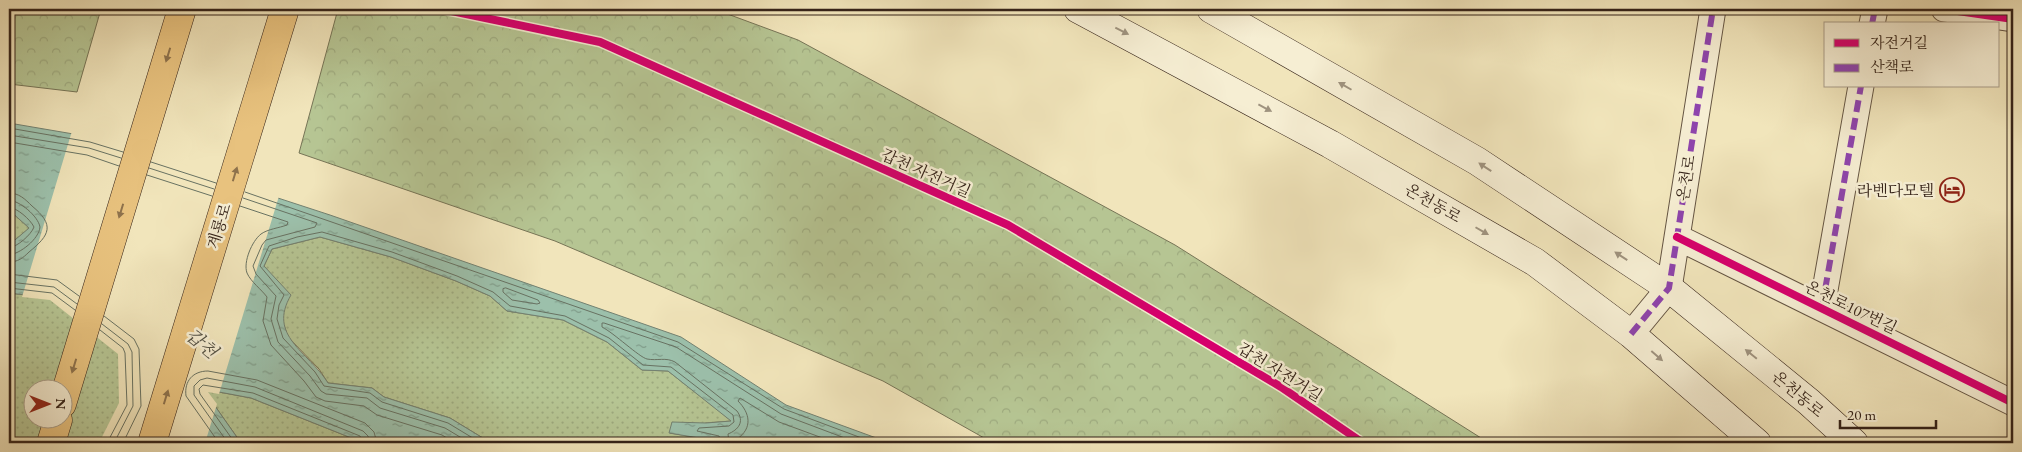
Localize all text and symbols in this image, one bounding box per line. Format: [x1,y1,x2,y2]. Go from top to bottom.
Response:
legend [1824,22,2000,88]
one-way arrow [1115,27,1129,35]
text: 자전거길 [1870,33,1928,52]
one-way arrow [164,48,171,63]
text: 산책로 [1870,57,1914,76]
one-way arrow [1338,81,1351,90]
one-way arrow [1258,104,1271,113]
street label: 갑천 자전거길 [878,144,974,202]
street label: 온천로 [1672,153,1700,203]
one-way arrow [1479,162,1492,172]
one-way arrow [231,167,239,182]
hotel icon: 라벤다모텔 [1939,177,1965,203]
street label: 온천동로 [1401,178,1465,228]
place label: 라벤다모텔 [1857,180,1934,201]
street label: 계룡로 [202,200,236,251]
one-way arrow [116,204,124,219]
one-way arrow [1476,227,1489,236]
one-way arrow [1614,252,1628,261]
street label: 온천로107번길 [1801,276,1901,338]
water label: 갑천 [181,323,224,364]
street label: 갑천 자전거길 [1234,338,1326,406]
one-way arrow [1744,349,1757,360]
one-way arrow [1650,350,1662,362]
one-way arrow [69,359,77,374]
street label: 온천동로 [1768,366,1829,422]
north arrow [22,380,72,430]
one-way arrow [163,389,171,404]
scale bar [1840,397,1936,429]
text: N [52,398,70,410]
text: 20 m [1847,405,1876,424]

